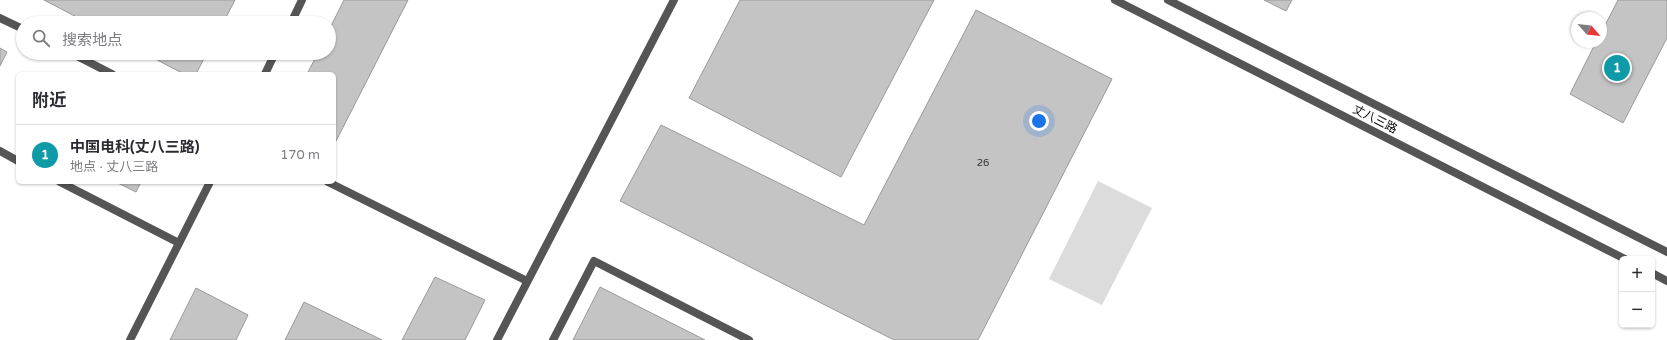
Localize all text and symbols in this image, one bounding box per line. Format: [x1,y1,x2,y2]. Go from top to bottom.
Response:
north arrow [1571,12,1607,48]
search box [16,16,336,60]
icon: search [30,27,52,49]
text: 搜索地点 [62,31,122,49]
pin: 1 [1604,53,1630,83]
text: 附近 [32,90,66,111]
street label: 丈八三路 [1350,102,1400,136]
your location [1029,111,1049,131]
text: 中国电科(丈八三路) [70,138,199,156]
text: 1 [41,147,49,163]
text: 170 m [280,147,320,163]
house number: 26 [977,157,989,169]
text: 地点 · 丈八三路 [70,159,158,175]
map controls [1619,256,1655,328]
button: + [1619,256,1655,292]
button: − [1619,292,1655,328]

